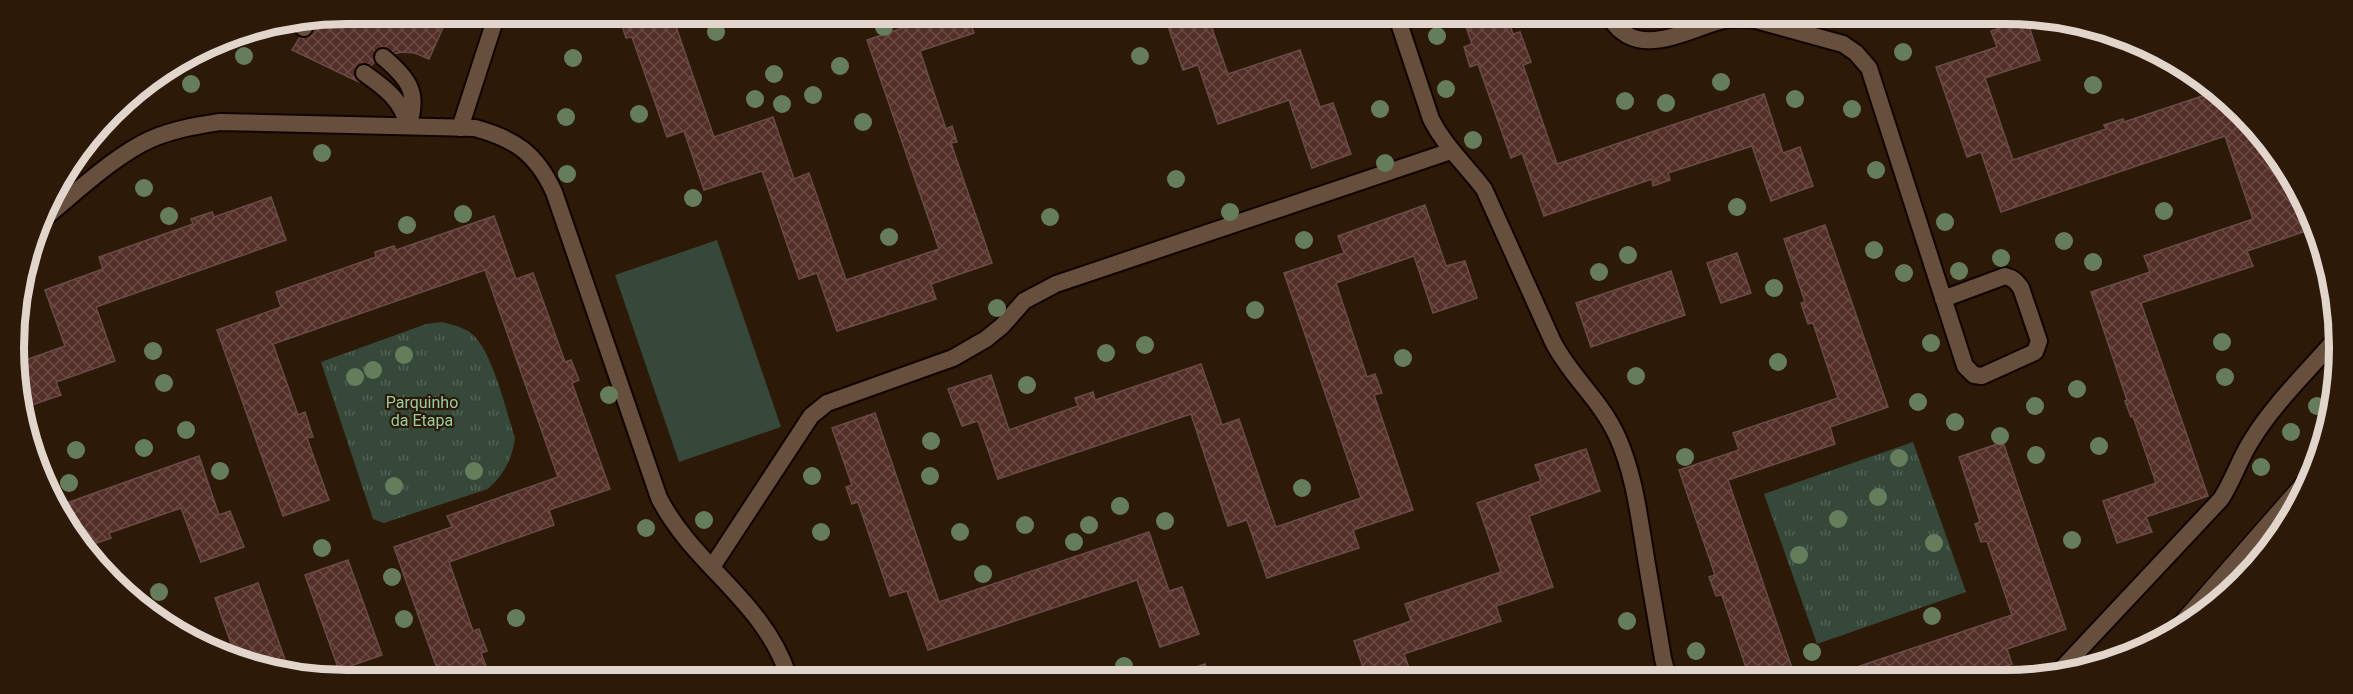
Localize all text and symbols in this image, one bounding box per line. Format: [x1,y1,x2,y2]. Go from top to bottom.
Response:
park label: Parquinho da Etapa [386,393,458,430]

